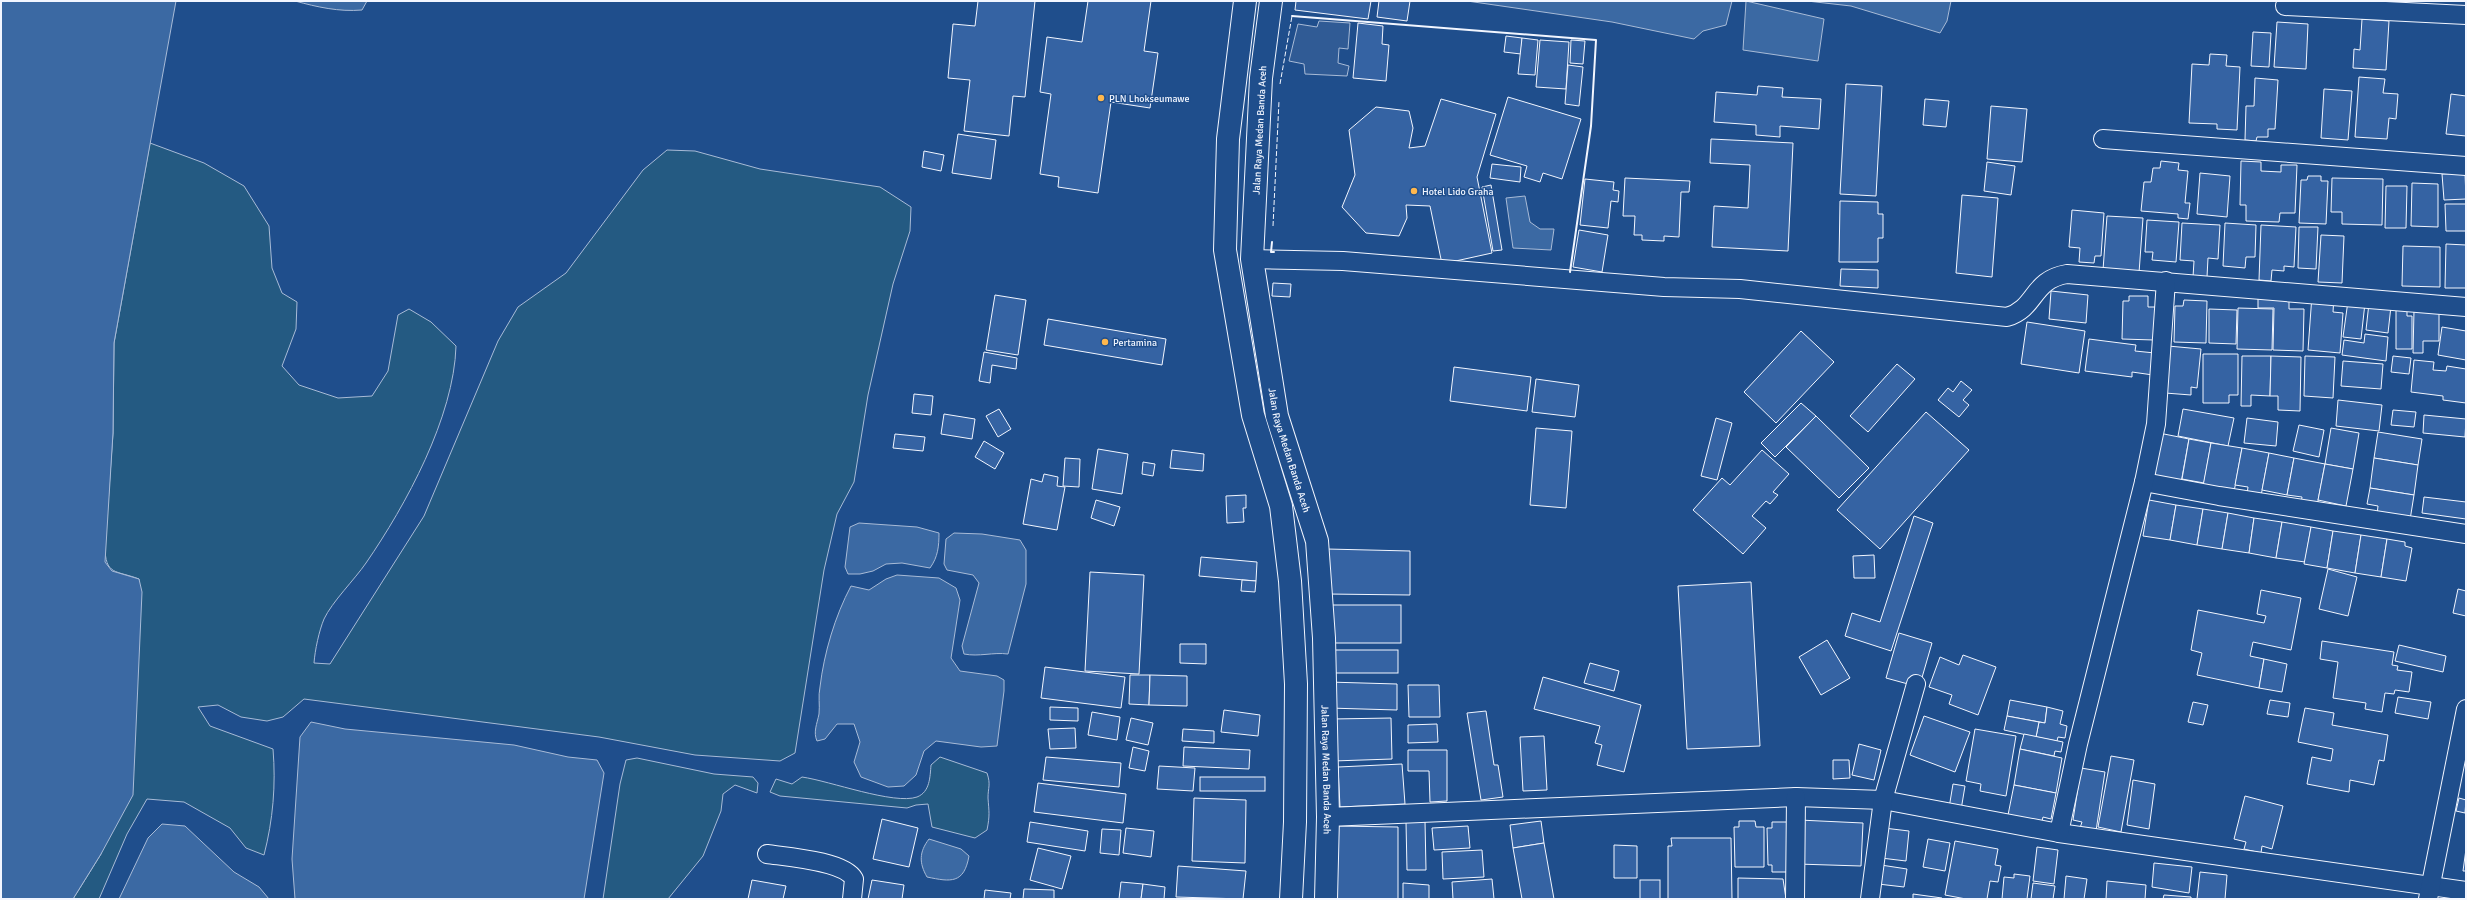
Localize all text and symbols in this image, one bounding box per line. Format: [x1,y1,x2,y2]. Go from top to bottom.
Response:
street label: Jalan Raya Medan Banda Aceh [1251,65,1269,195]
marker: PLN Lhokseumawe [1096,93,1106,103]
place label: PLN Lhokseumawe [1109,93,1189,105]
marker: Hotel Lido Graha [1409,186,1419,196]
place label: Hotel Lido Graha [1422,186,1493,198]
marker: Pertamina [1100,337,1110,347]
place label: Pertamina [1113,337,1157,349]
street label: Jalan Raya Medan Banda Aceh [1266,387,1312,514]
street label: Jalan Raya Medan Banda Aceh [1318,705,1333,834]

